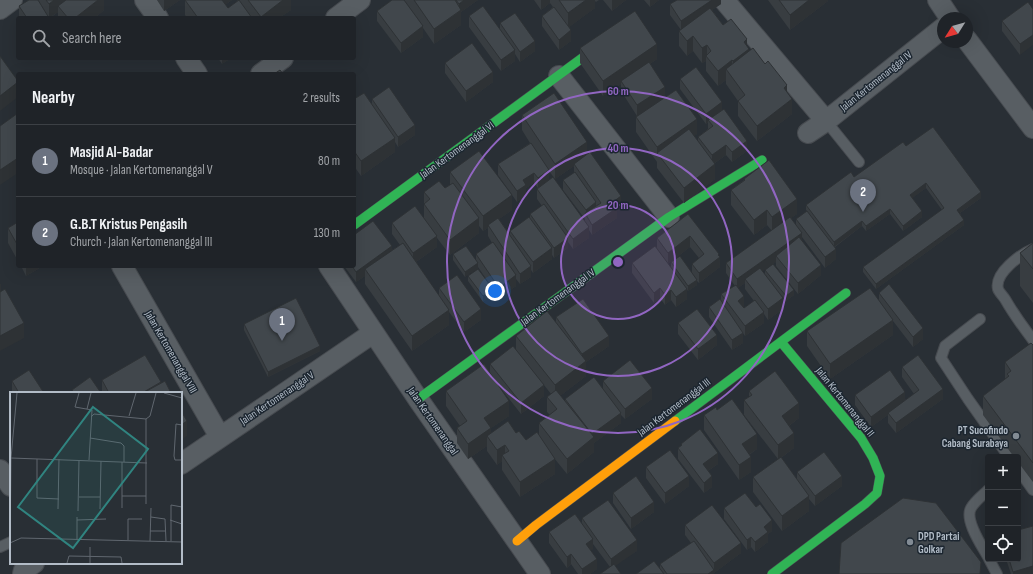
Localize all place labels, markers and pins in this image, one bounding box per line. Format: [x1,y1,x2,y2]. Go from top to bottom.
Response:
pin: 2 [850,179,876,212]
centre of rings [611,255,625,269]
pin: 1 [269,308,295,341]
place label: PT Sucofindo Cabang Surabaya [942,424,1008,450]
marker: PT Sucofindo Cabang Surabaya [1011,431,1021,441]
place label: DPD Partai Golkar [918,530,959,556]
marker: DPD Partai Golkar [905,537,915,547]

